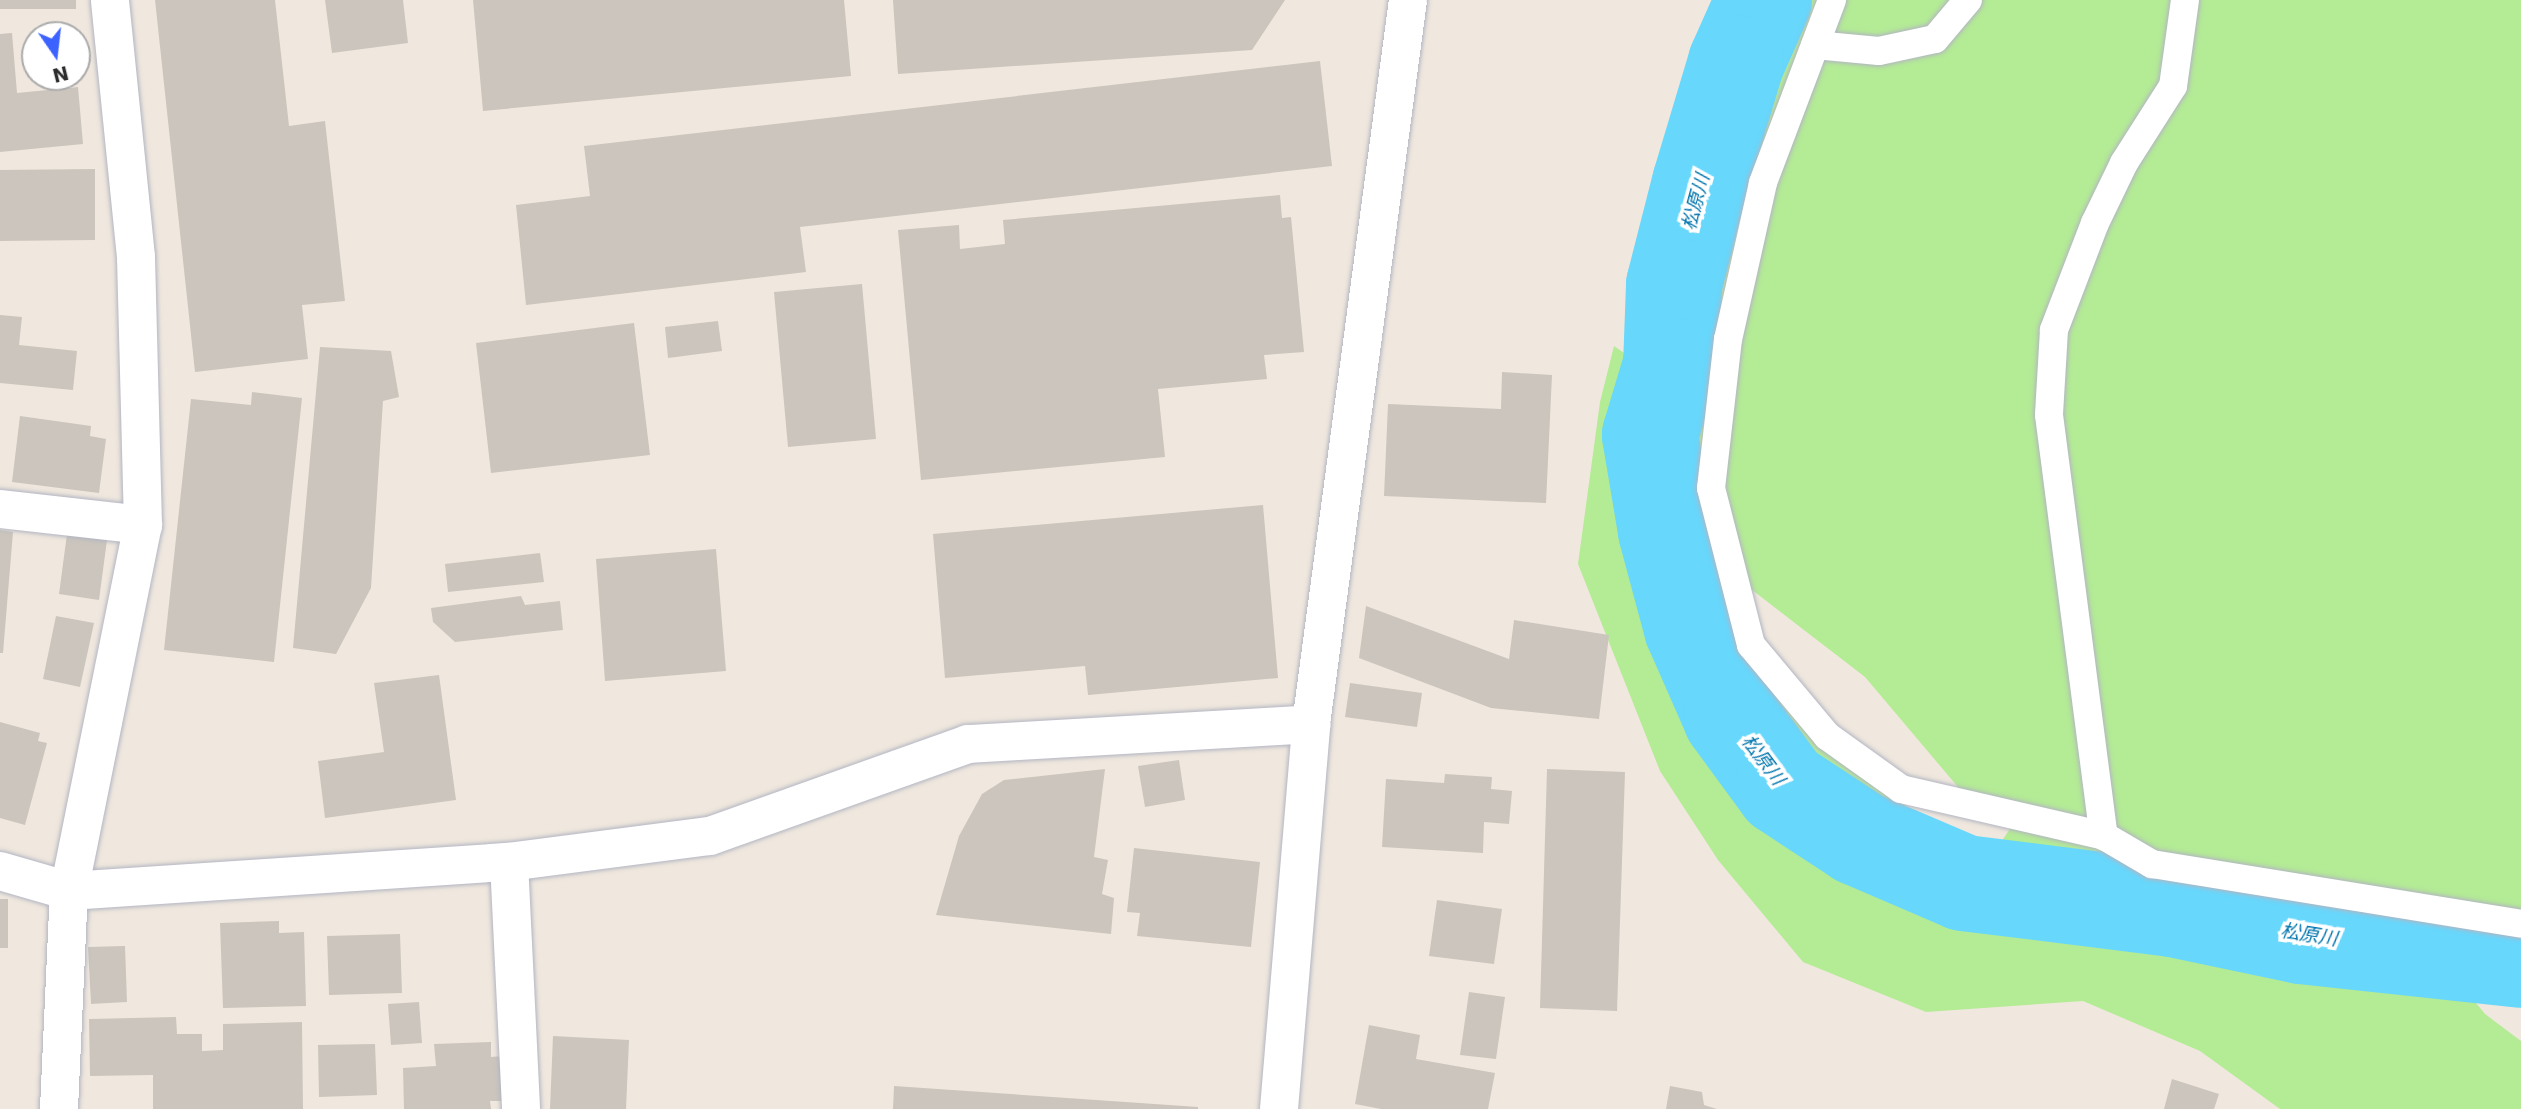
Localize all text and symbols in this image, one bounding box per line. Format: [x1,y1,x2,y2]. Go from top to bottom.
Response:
north arrow [21,21,91,91]
text: N [50,62,71,87]
water label: 松原川 [1678,172,1714,232]
water label: 松原川 [1737,730,1789,790]
water label: 松原川 [2279,919,2339,951]

